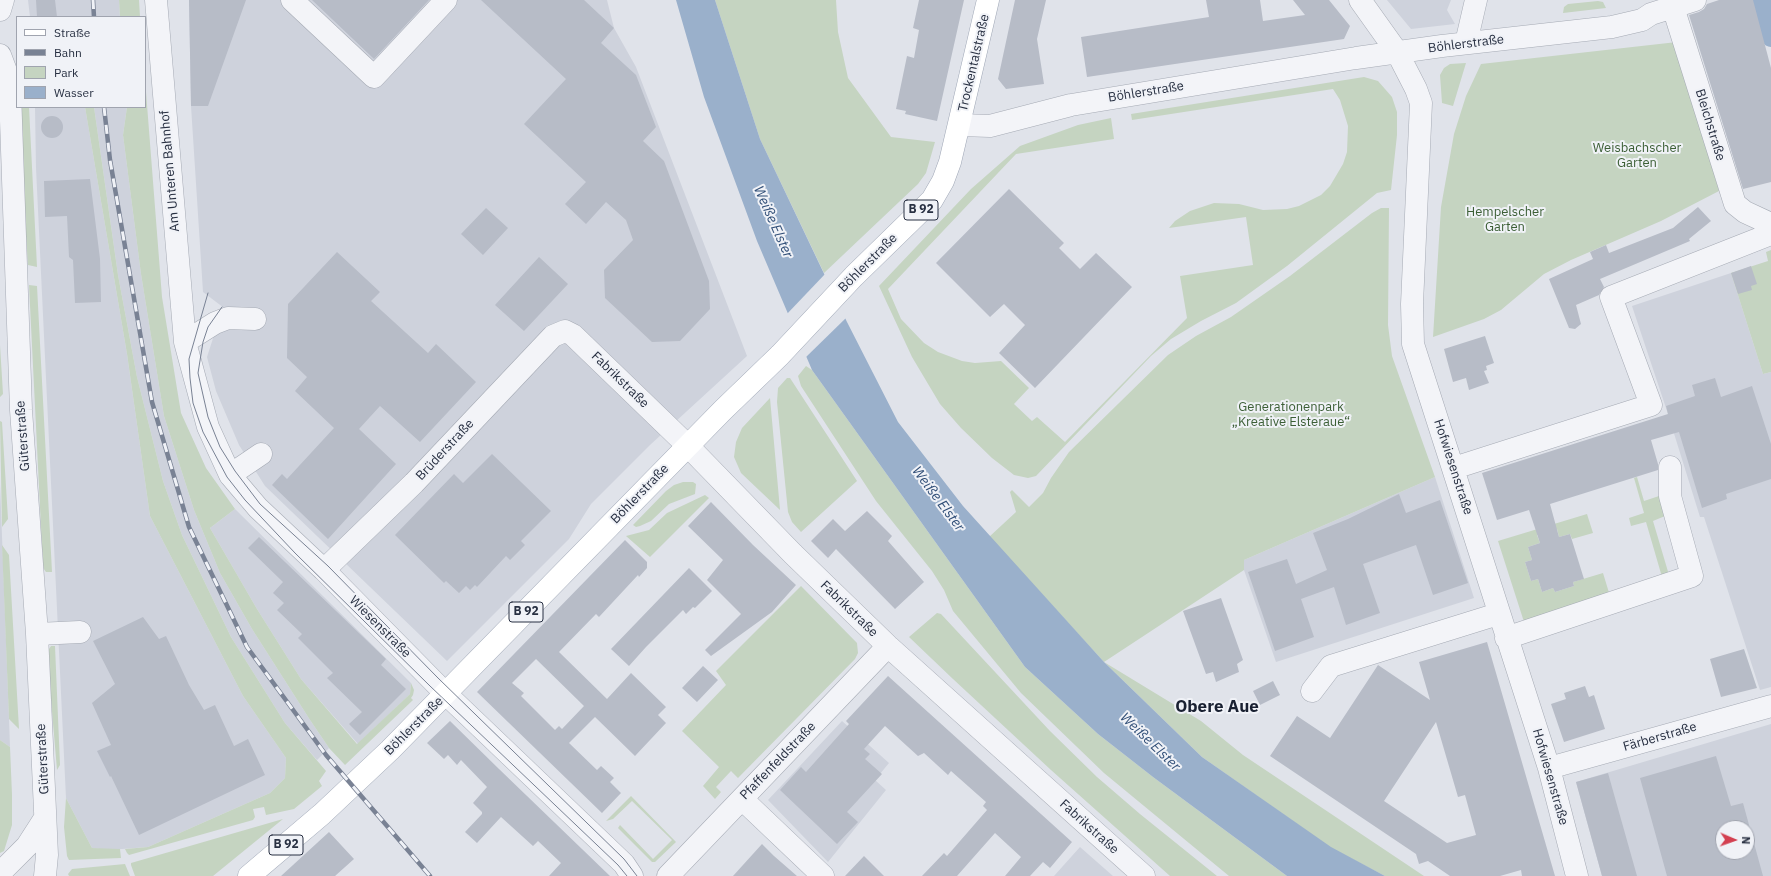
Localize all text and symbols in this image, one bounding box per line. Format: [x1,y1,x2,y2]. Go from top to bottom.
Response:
street label: Trockentalstraße [955,13,993,113]
legend [16,16,146,108]
text: Straße [54,25,90,40]
street label: Böhlerstraße [1427,32,1505,56]
text: Bahn [54,45,82,60]
text: Park [54,65,78,80]
street label: Böhlerstraße [1107,78,1185,106]
text: Wasser [54,85,94,100]
street label: Bleichstraße [1692,87,1728,163]
street label: Am Unteren Bahnhof [157,110,183,232]
park label: Weisbachscher Garten [1593,140,1681,171]
water label: Weiße Elster [750,184,796,260]
road number: B 92 [904,200,938,220]
park label: Hempelscher Garten [1466,204,1544,235]
street label: Böhlerstraße [835,230,901,296]
street label: Fabrikstraße [588,349,652,411]
park label: Generationenpark „Kreative Elsteraue“ [1232,399,1350,430]
street label: Güterstraße [13,400,33,472]
street label: Brüderstraße [413,416,477,484]
street label: Hofwiesenstraße [1430,417,1476,517]
street label: Böhlerstraße [608,461,672,527]
water label: Weiße Elster [908,463,968,535]
street label: Fabrikstraße [817,578,881,640]
street label: Wiesenstraße [346,593,414,661]
road number: B 92 [509,602,543,622]
street label: Böhlerstraße [381,693,447,759]
district label: Obere Aue [1175,697,1259,717]
water label: Weiße Elster [1117,709,1183,775]
street label: Pfaffenfeldstraße [737,719,819,803]
street label: Färberstraße [1621,719,1699,755]
street label: Güterstraße [33,723,53,795]
street label: Hofwiesenstraße [1529,727,1571,827]
street label: Fabrikstraße [1056,796,1122,858]
north arrow [1715,820,1755,860]
road number: B 92 [269,835,303,855]
text: N [1739,836,1753,845]

